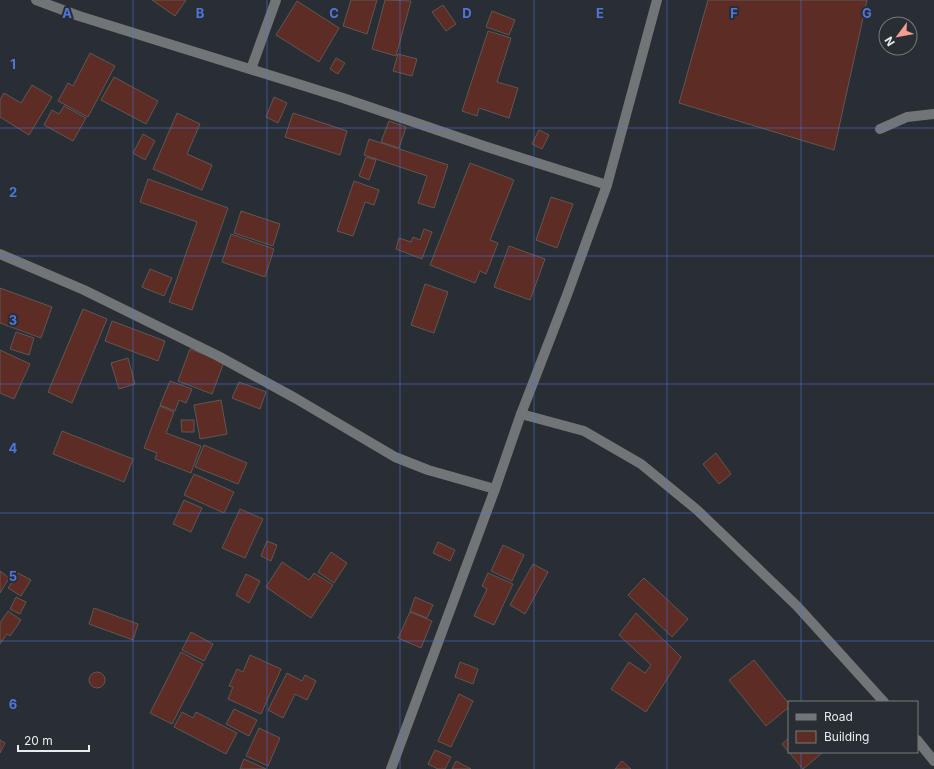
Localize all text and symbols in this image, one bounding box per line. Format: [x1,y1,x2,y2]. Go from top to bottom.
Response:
text: A [62,5,72,21]
text: B [196,5,205,21]
text: C [329,5,339,21]
text: D [462,5,472,21]
text: E [596,5,604,21]
text: F [730,5,738,21]
text: G [862,5,872,21]
north arrow [878,16,918,56]
text: N [881,34,898,49]
text: 1 [10,56,16,72]
text: 2 [9,184,17,200]
text: 3 [9,312,17,328]
text: 4 [9,440,18,456]
text: 5 [9,568,17,584]
text: 6 [9,696,17,712]
legend [788,701,918,753]
text: Road [824,709,853,724]
scale bar [18,727,89,753]
text: Building [824,729,869,744]
text: 20 m [24,733,53,748]

